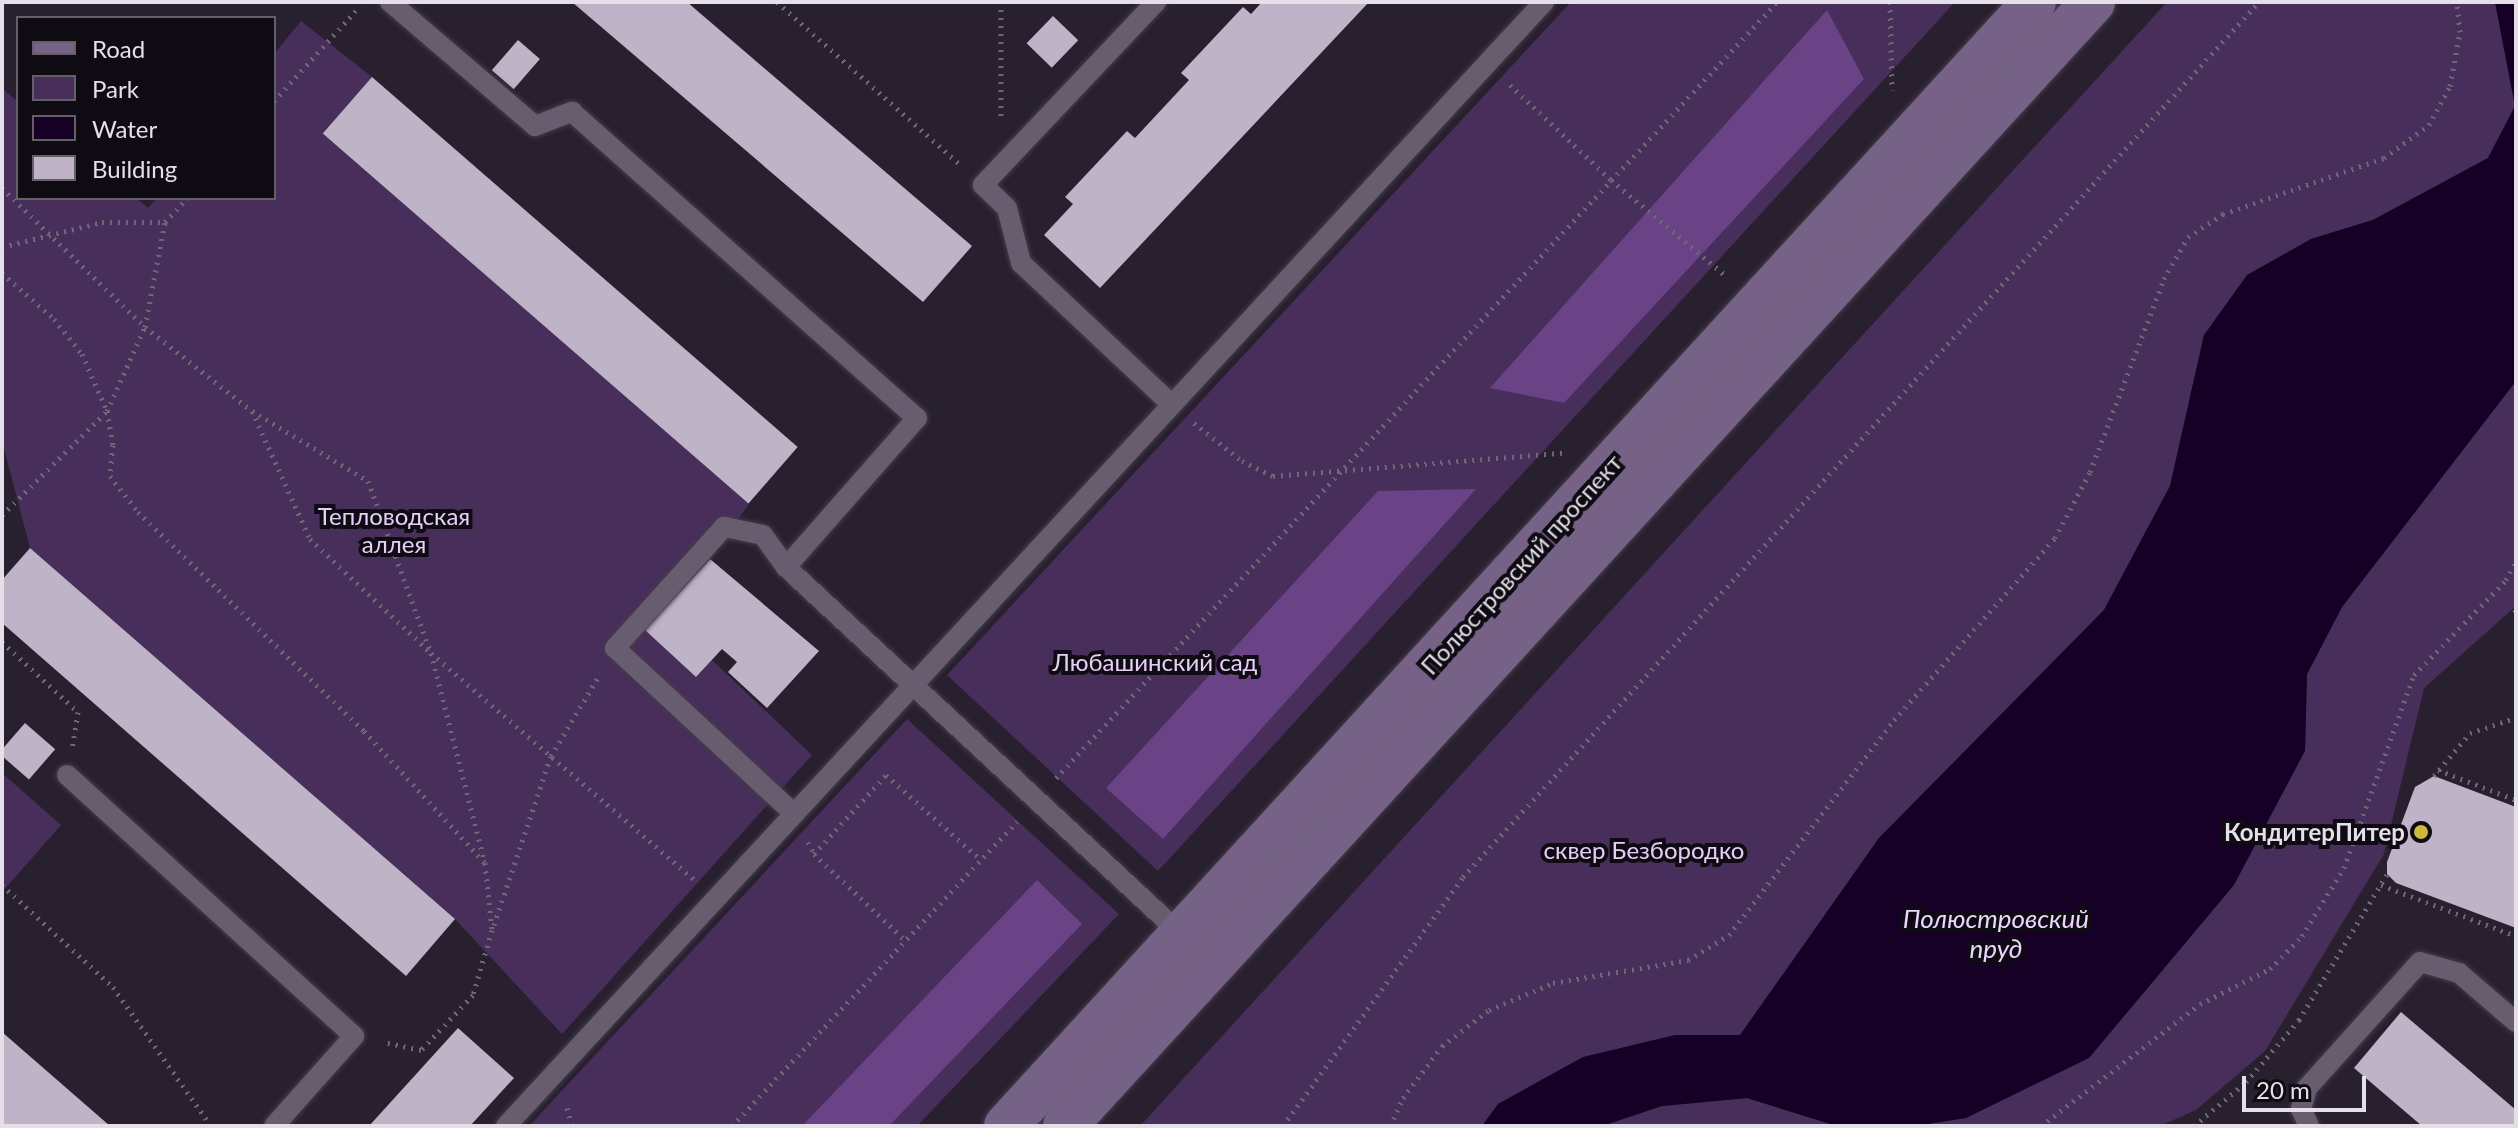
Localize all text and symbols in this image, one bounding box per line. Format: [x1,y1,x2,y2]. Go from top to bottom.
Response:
legend [16,16,276,200]
text: Road [92,34,145,63]
text: Park [92,74,139,103]
text: Water [92,114,157,143]
text: Building [92,154,177,183]
street label: Полюстровский проспект [1415,448,1627,680]
park label: Тепловодская аллея [318,502,470,558]
park label: Любашинский сад [1053,648,1257,676]
place label: КондитерПитер [2224,818,2405,846]
marker: КондитерПитер [2412,823,2430,841]
park label: сквер Безбородко [1544,836,1744,864]
water label: Полюстровский пруд [1903,903,2089,964]
scale bar [2246,1060,2370,1110]
text: 20 m [2256,1075,2310,1104]

